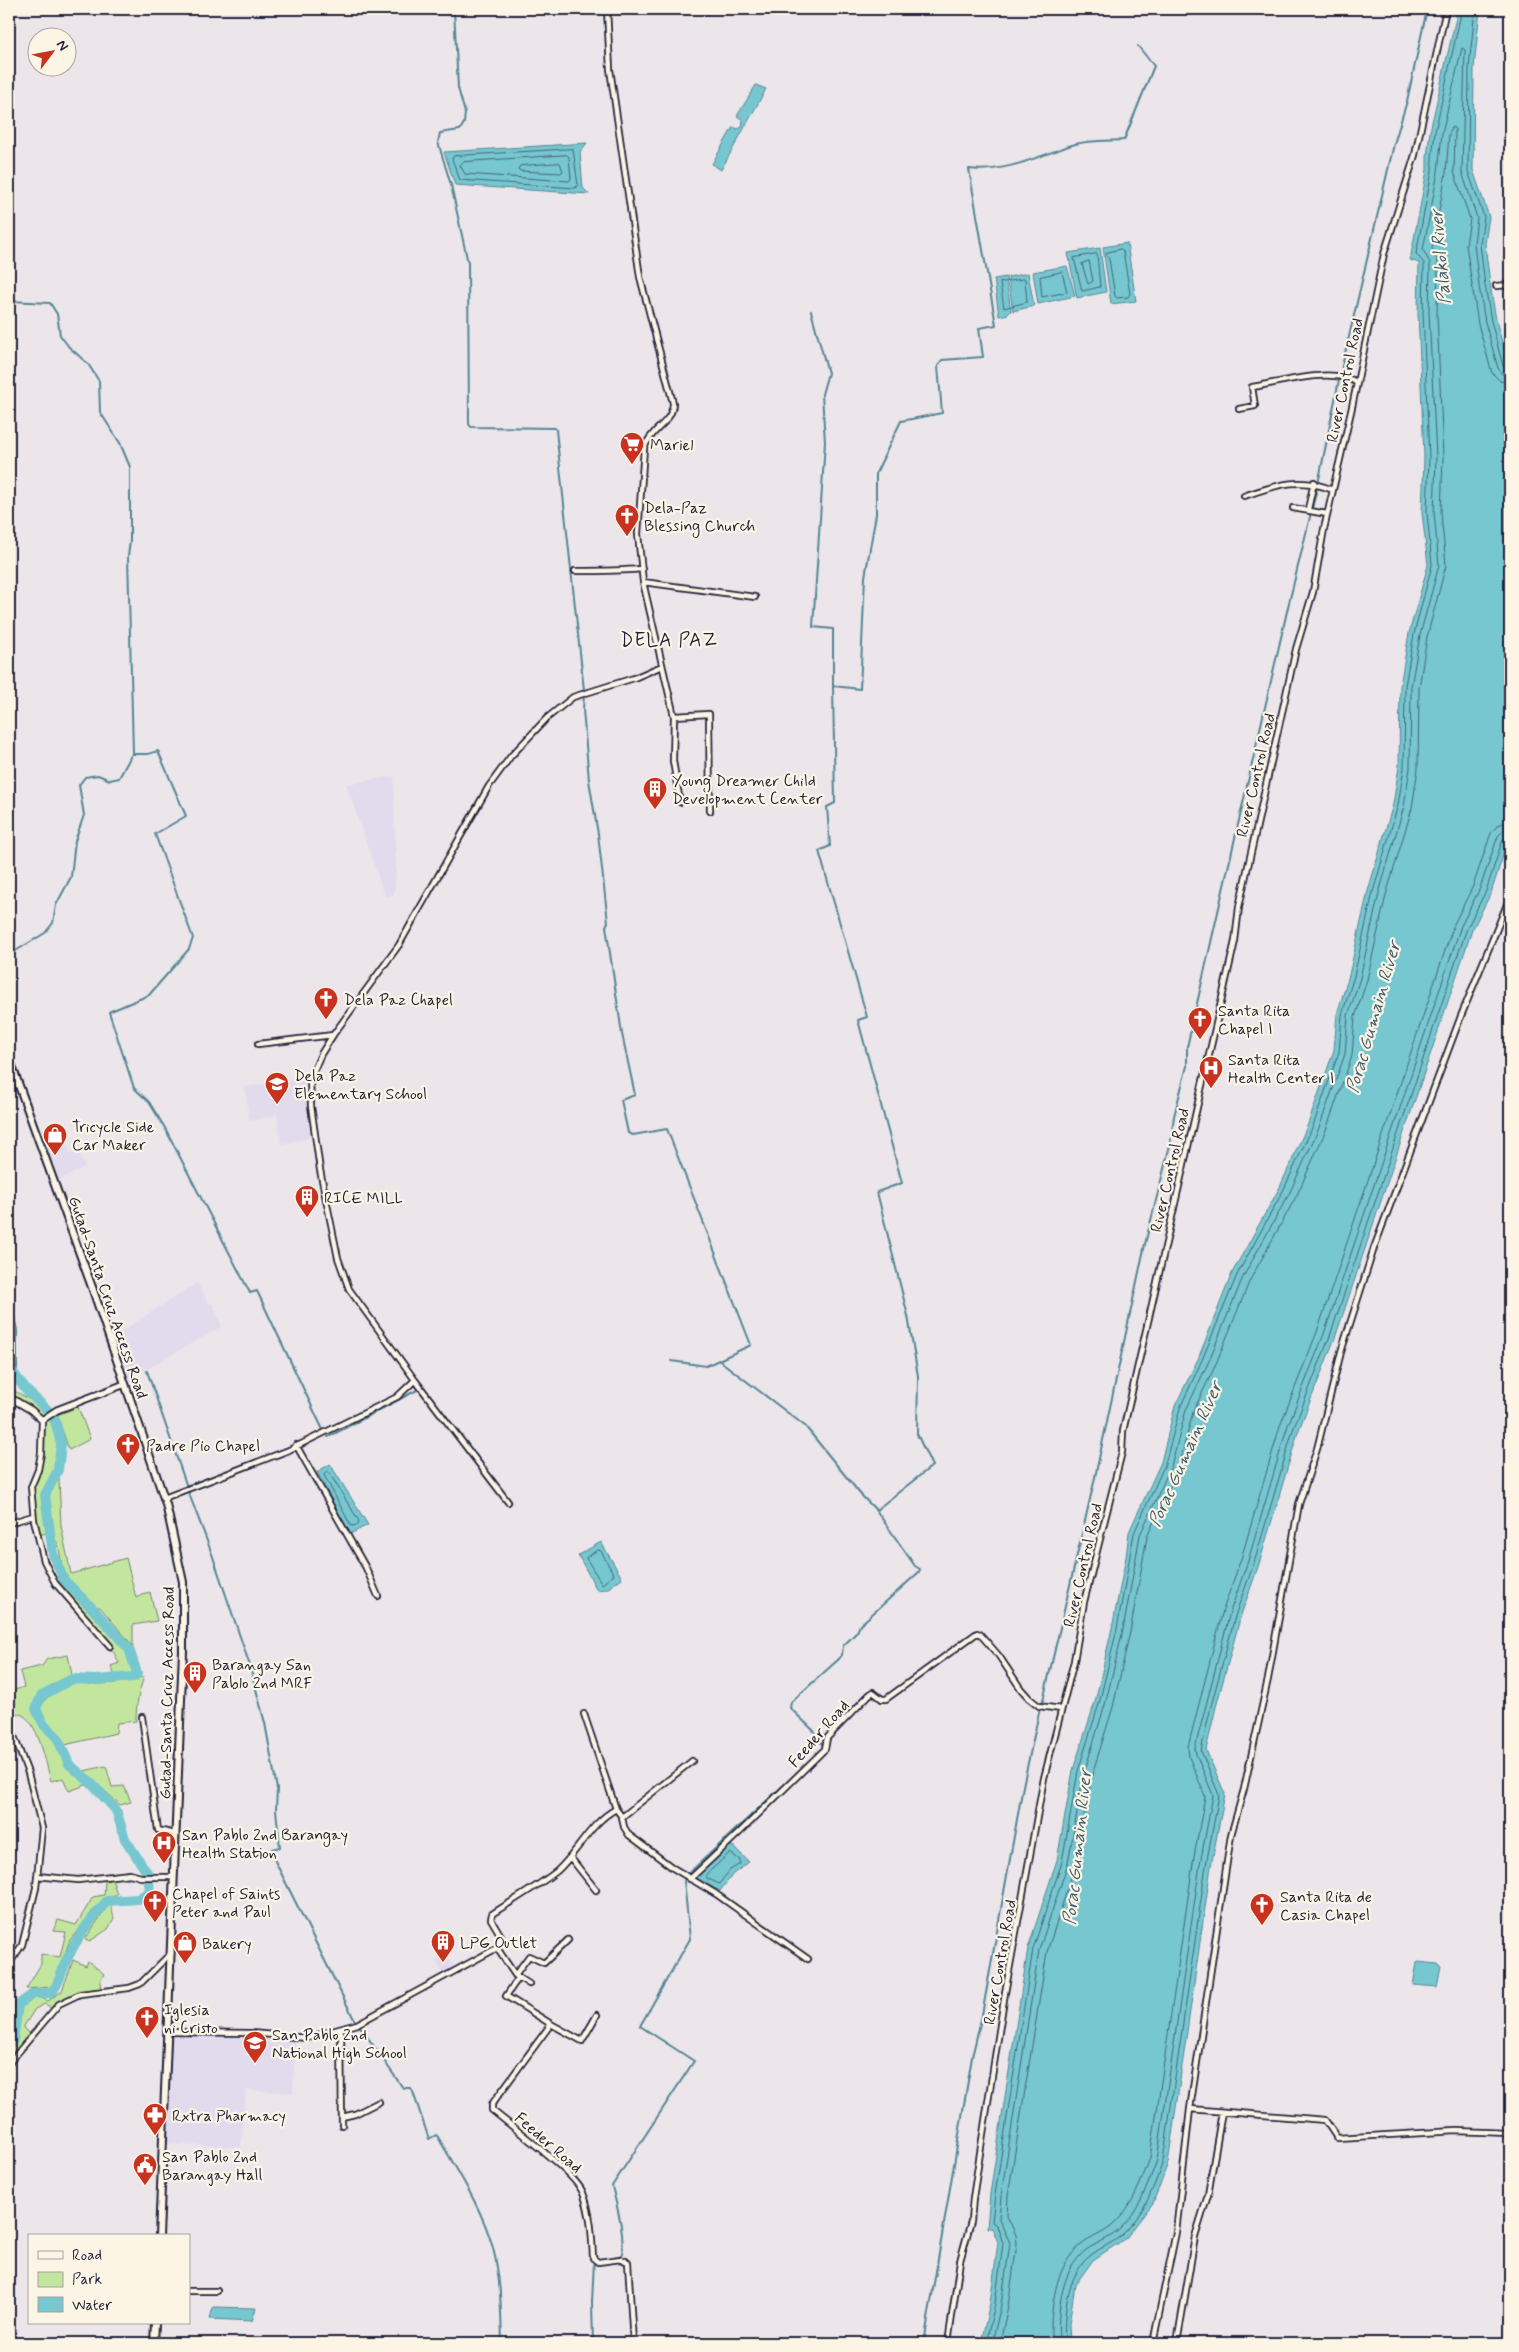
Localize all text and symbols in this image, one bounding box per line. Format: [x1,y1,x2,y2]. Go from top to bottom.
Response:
north arrow [28,28,78,78]
text: N [52,37,72,54]
water label: Palakol River [1425,206,1457,305]
street label: River Control Road [1322,316,1369,444]
supermarket icon: Mariel [619,431,645,465]
place label: Mariel [650,435,693,456]
place label: Dela-Paz Blessing Church [644,498,755,538]
church icon: Dela-Paz Blessing Church [614,503,640,537]
district label: DELA PAZ [620,628,718,653]
street label: River Control Road [1232,711,1281,839]
place label: Young Dreamer Child Development Center [672,771,823,810]
building icon: Young Dreamer Child Development Center [642,776,668,810]
water label: Porac Gumain River [1341,936,1408,1096]
church icon: Dela Paz Chapel [313,986,339,1020]
place label: Dela Paz Chapel [344,990,453,1011]
place label: Santa Rita Chapel I [1218,1001,1290,1040]
church icon: Santa Rita Chapel I [1187,1006,1213,1040]
place label: Santa Rita Health Center I [1228,1050,1334,1089]
hospital icon: Santa Rita Health Center I [1198,1055,1224,1089]
place label: Dela Paz Elementary School [294,1066,427,1105]
school or university icon: Dela Paz Elementary School [264,1071,290,1105]
street label: River Control Road [1146,1106,1195,1234]
place label: Tricycle Side Car Maker [72,1117,155,1156]
shop icon: Tricycle Side Car Maker [42,1122,68,1156]
building icon: RICE MILL [294,1184,320,1218]
place label: RICE MILL [324,1188,403,1209]
street label: Gutad-Santa Cruz Access Road [63,1193,152,1402]
water label: Porac Gumain River [1143,1376,1230,1531]
church icon: Padre Pio Chapel [115,1432,141,1466]
place label: Padre Pio Chapel [146,1436,260,1457]
street label: River Control Road [1059,1501,1108,1629]
street label: Gutad-Santa Cruz Access Road [155,1586,180,1800]
place label: Barangay San Pablo 2nd MRF [212,1655,312,1694]
building icon: Barangay San Pablo 2nd MRF [182,1660,208,1694]
street label: Feeder Road [784,1696,854,1772]
water label: Porac Gumain River [1058,1766,1098,1926]
place label: San Pablo 2nd Barangay Health Station [182,1825,348,1864]
hospital icon: San Pablo 2nd Barangay Health Station [151,1830,177,1864]
place label: Chapel of Saints Peter and Paul [172,1884,280,1923]
place label: Santa Rita de Casia Chapel [1280,1887,1372,1926]
church icon: Chapel of Saints Peter and Paul [142,1889,168,1923]
church icon: Santa Rita de Casia Chapel [1249,1892,1275,1926]
street label: River Control Road [979,1898,1022,2026]
building icon: LPG Outlet [430,1929,456,1963]
shop icon: Bakery [172,1930,198,1964]
place label: LPG Outlet [460,1933,538,1954]
place label: Bakery [202,1934,252,1955]
place label: Iglesia ni Cristo [164,2000,218,2039]
church icon: Iglesia ni Cristo [134,2005,160,2039]
place label: San Pablo 2nd National High School [272,2025,407,2064]
school or university icon: San Pablo 2nd National High School [242,2030,268,2064]
pharmacy icon: Rxtra Pharmacy [142,2102,168,2136]
place label: Rxtra Pharmacy [172,2106,286,2127]
street label: Feeder Road [510,2108,586,2178]
place label: San Pablo 2nd Barangay Hall [162,2147,262,2186]
public building icon: San Pablo 2nd Barangay Hall [132,2152,158,2186]
legend [28,2234,190,2324]
text: Road [72,2246,102,2266]
text: Park [72,2270,102,2290]
text: Water [72,2296,112,2316]

